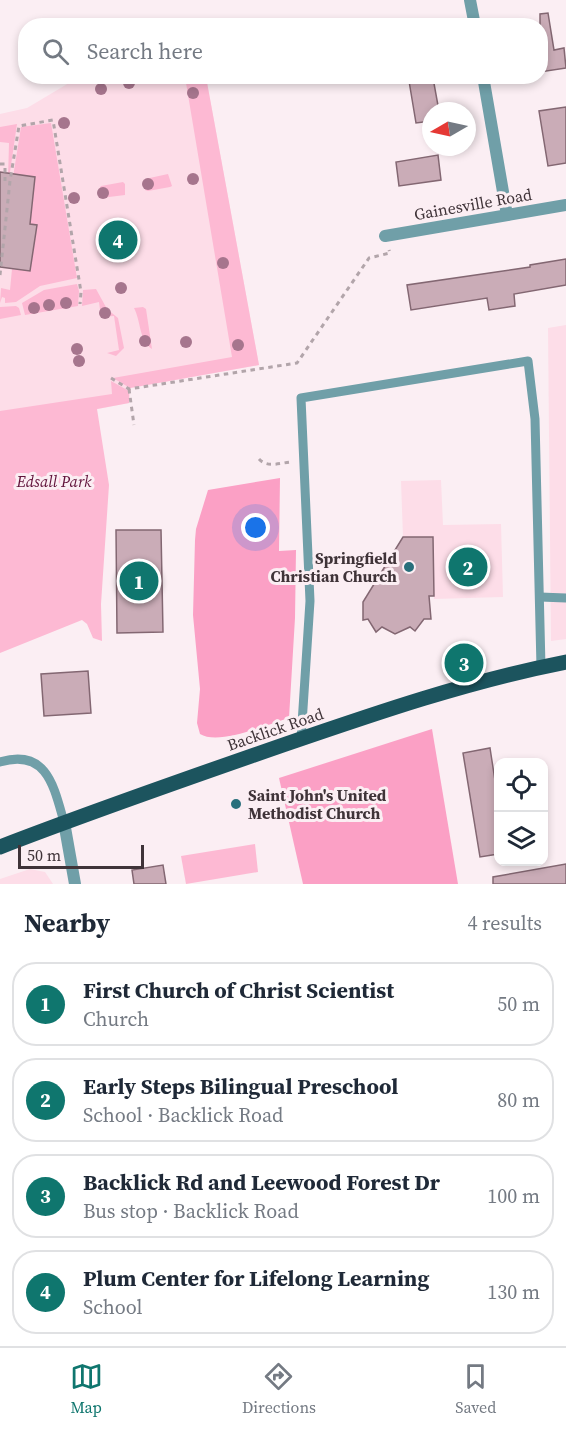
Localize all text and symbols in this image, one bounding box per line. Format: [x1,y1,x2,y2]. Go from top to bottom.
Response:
search box [18,18,548,84]
icon: search [39,35,72,68]
text: Search here [87,36,203,66]
north arrow [422,102,476,156]
street label: Gainesville Road [412,183,534,225]
pin: 4 [98,218,138,262]
park label: Edsall Park [15,470,92,492]
your location [241,513,270,542]
pin: 2 [448,544,488,590]
place label: Springfield Christian Church [271,547,397,587]
pin: 1 [120,558,158,604]
marker: Springfield Christian Church [402,560,416,574]
pin: 3 [444,640,484,686]
street label: Backlick Road [224,702,326,756]
map controls [494,758,548,866]
button: locate [494,758,548,812]
place label: Saint John's United Methodist Church [248,784,387,824]
marker: Saint John's United Methodist Church [229,797,243,811]
button: layers [494,812,548,866]
scale bar [18,842,144,870]
text: 50 m [27,844,61,866]
text: Nearby [24,905,110,941]
text: 4 results [467,909,542,937]
text: First Church of Christ Scientist [83,975,394,1005]
text: 1 [40,990,51,1018]
text: 50 m [497,990,540,1018]
text: Church [83,1005,149,1033]
text: Early Steps Bilingual Preschool [83,1071,398,1101]
text: 2 [40,1086,51,1114]
text: 80 m [497,1086,540,1114]
text: School · Backlick Road [83,1101,283,1129]
text: Backlick Rd and Leewood Forest Dr [83,1167,440,1197]
text: 3 [40,1182,51,1210]
text: 100 m [487,1182,540,1210]
text: Bus stop · Backlick Road [83,1197,299,1225]
text: Plum Center for Lifelong Learning [83,1263,429,1293]
text: 4 [40,1278,51,1306]
text: 130 m [487,1278,540,1306]
text: School [83,1293,143,1321]
tab: Map [70,1360,103,1418]
tab: Directions [242,1360,316,1418]
tab: Saved [455,1360,496,1418]

